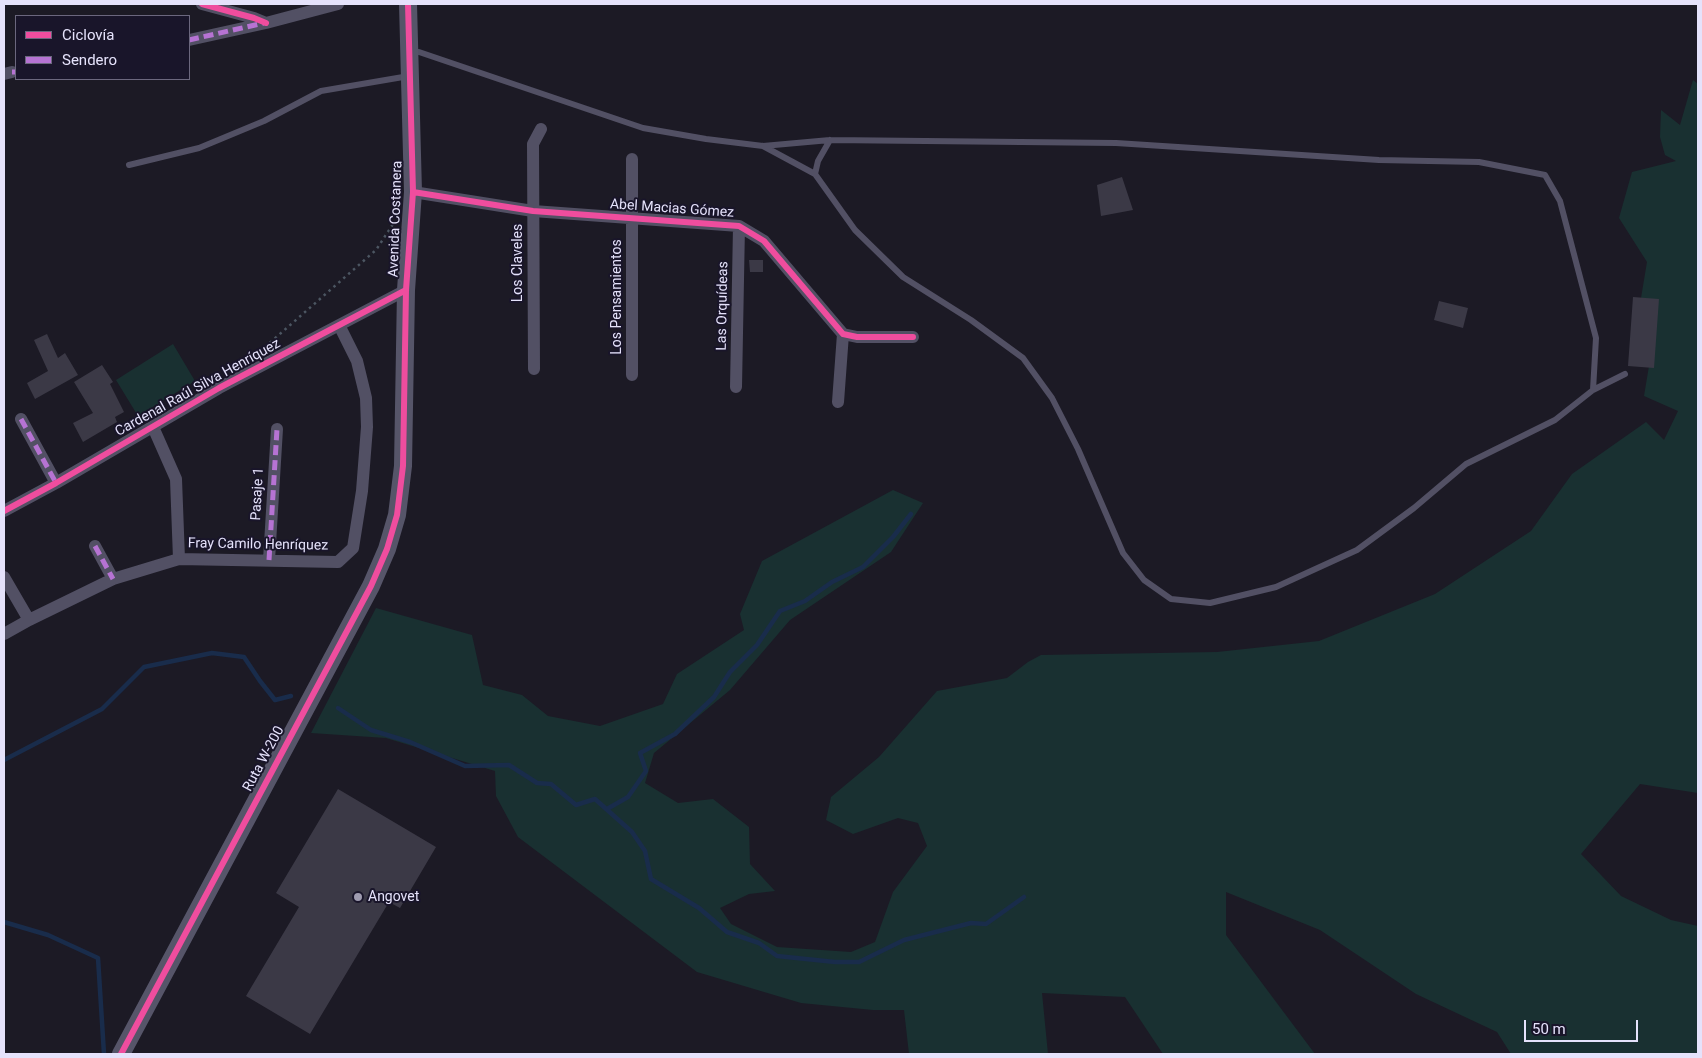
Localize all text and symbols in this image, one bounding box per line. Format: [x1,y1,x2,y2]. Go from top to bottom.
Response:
legend [15,15,190,80]
text: Ciclovía [62,26,115,44]
text: Sendero [62,51,117,69]
street label: Avenida Costanera [386,160,406,278]
street label: Abel Macias Gómez [609,196,735,222]
street label: Los Claveles [510,224,526,302]
street label: Los Pensamientos [609,239,625,355]
street label: Las Orquídeas [714,261,732,351]
street label: Cardenal Raúl Silva Henríquez [113,336,283,440]
street label: Pasaje 1 [248,467,268,521]
street label: Fray Camilo Henríquez [188,535,328,555]
street label: Ruta W-200 [240,723,288,795]
place label: Angovet [368,889,419,905]
marker: Angovet [352,891,364,903]
scale bar [1527,1010,1641,1042]
text: 50 m [1532,1020,1566,1038]

